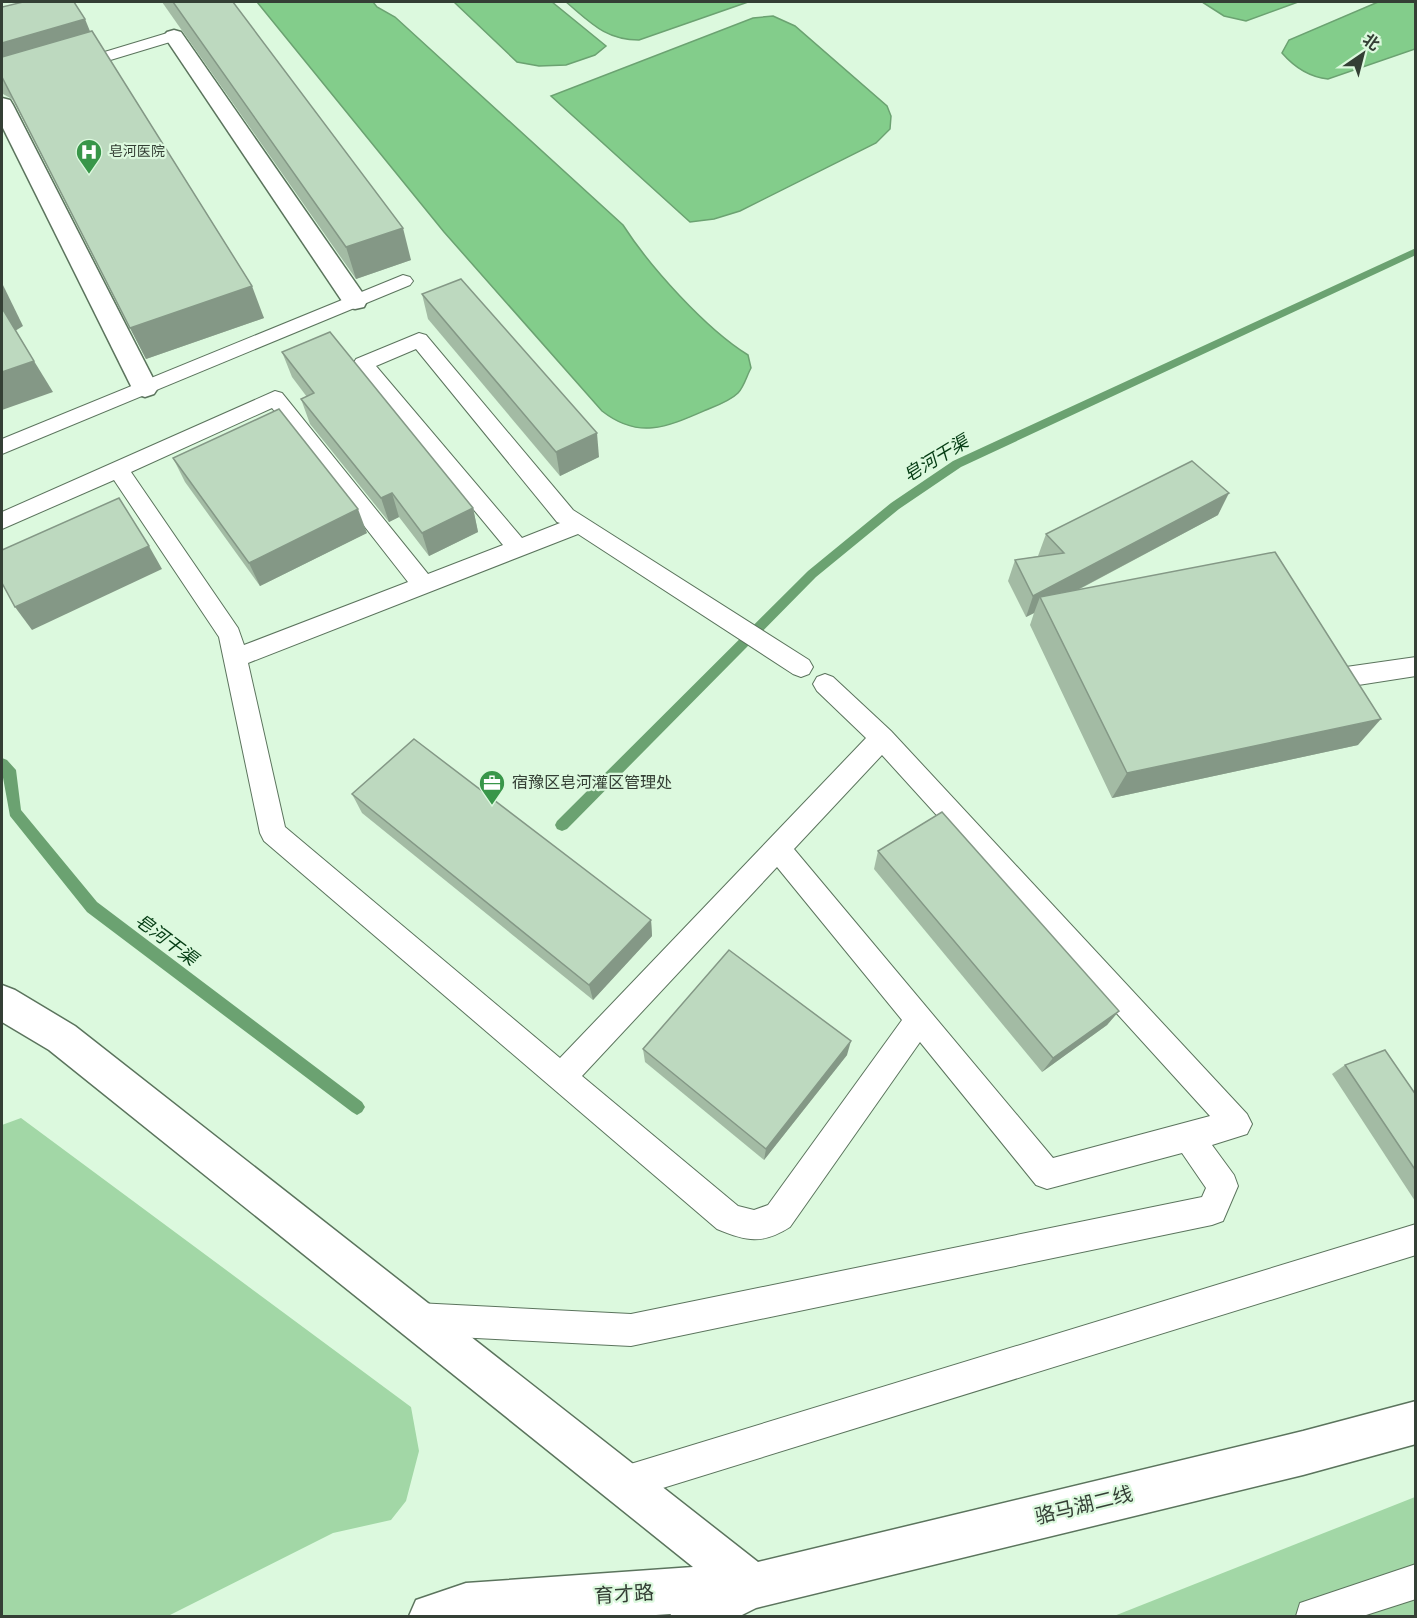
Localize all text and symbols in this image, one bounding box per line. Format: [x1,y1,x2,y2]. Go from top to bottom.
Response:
north arrow [1333,24,1393,84]
text: 北 [1358,29,1384,56]
hospital icon: 皂河医院 [74,137,104,175]
place label: 皂河医院 [109,142,165,162]
water label: 皂河干渠 [899,428,976,488]
office icon: 宿豫区皂河灌区管理处 [477,768,507,806]
place label: 宿豫区皂河灌区管理处 [512,772,672,794]
water label: 皂河干渠 [130,908,205,973]
street label: 骆马湖二线 [1032,1480,1136,1532]
street label: 育才路 [593,1579,655,1611]

